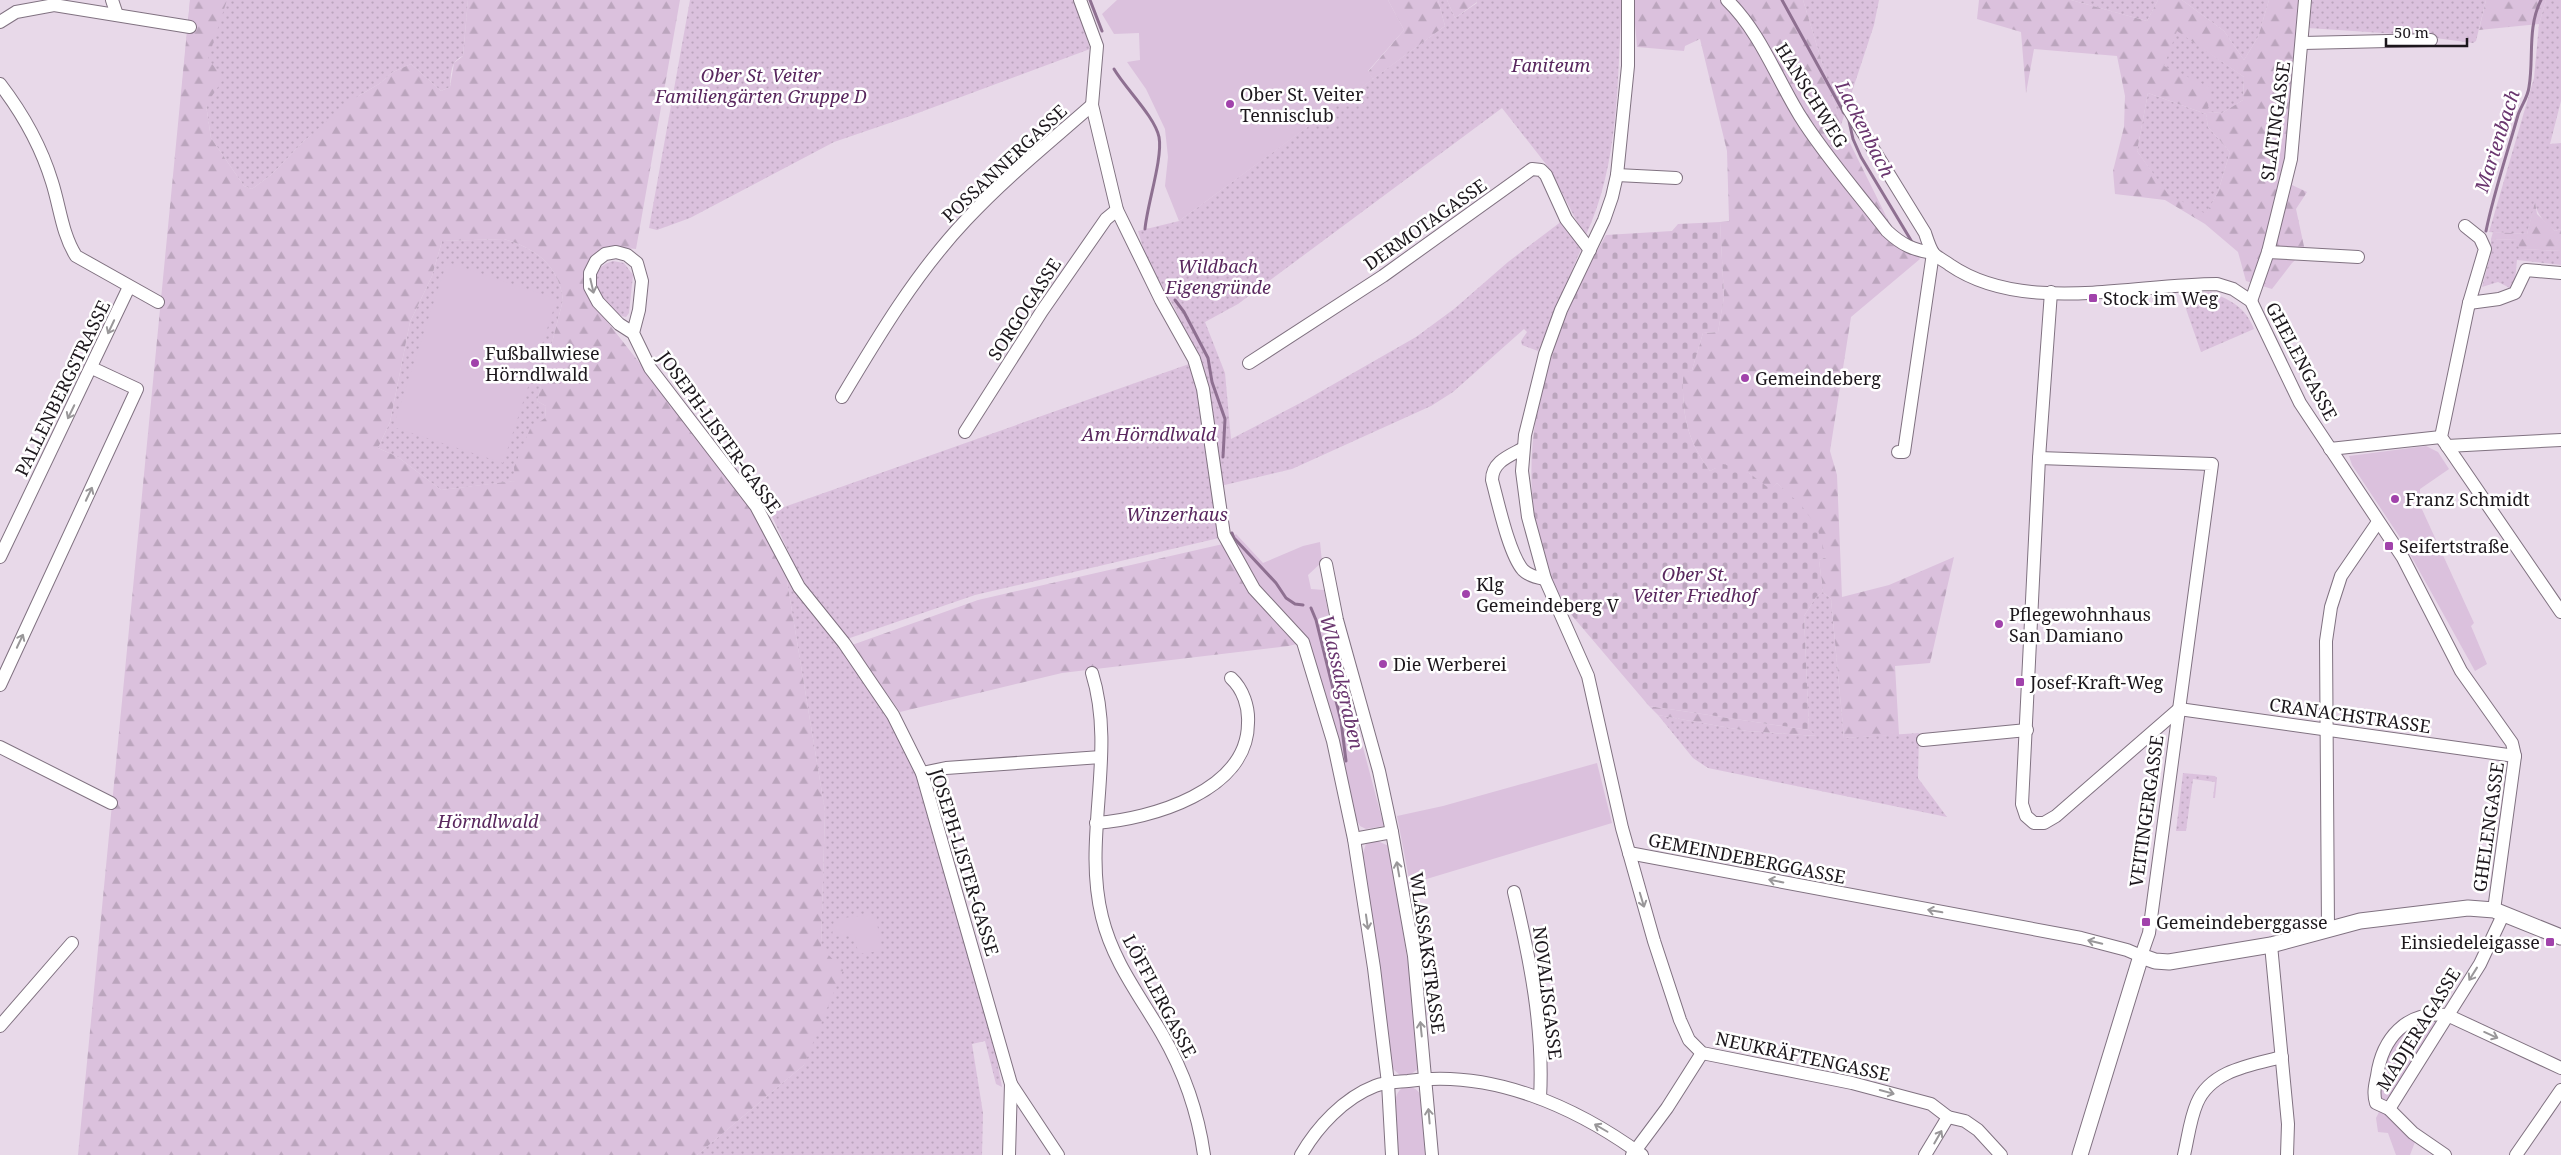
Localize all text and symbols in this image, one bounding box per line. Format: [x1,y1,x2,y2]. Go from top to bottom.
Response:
scale bar [2386,15,2467,47]
text: 50 m [2394,22,2429,42]
street label: HANSCHWEG [1770,38,1854,152]
park label: Faniteum [1511,53,1590,77]
street label: SLATINGASSE [2255,60,2295,182]
park label: Ober St. Veiter Familiengärten Gruppe D [654,63,867,108]
water label: Lackenbach [1829,75,1901,182]
place label: Ober St. Veiter Tennisclub [1240,82,1364,127]
water label: Marienbach [2468,86,2526,197]
marker: Ober St. Veiter Tennisclub [1224,98,1236,110]
street label: POSSANNERGASSE [936,99,1072,227]
street label: DERMOTAGASSE [1359,173,1491,275]
street label: SORGOGASSE [982,253,1066,365]
park label: Wildbach Eigengründe [1164,254,1271,299]
one-way arrow [588,277,597,293]
place label: Stock im Weg [2103,286,2218,310]
marker: Stock im Weg [2087,292,2099,304]
street label: PALLENBERGSTRASSE [9,296,115,480]
street label: GHELENGASSE [2261,298,2343,424]
one-way arrow [105,319,115,334]
place label: Fußballwiese Hörndlwald [485,341,600,386]
street label: JOSEPH-LISTER-GASSE [652,345,787,518]
marker: Fußballwiese Hörndlwald [469,357,481,369]
place label: Gemeindeberg [1755,366,1881,390]
marker: Gemeindeberg [1739,372,1751,384]
one-way arrow [65,404,75,419]
park label: Am Hörndlwald [1080,422,1217,446]
one-way arrow [84,486,94,501]
place label: Franz Schmidt [2405,487,2530,511]
marker: Franz Schmidt [2389,493,2401,505]
park label: Winzerhaus [1126,502,1228,526]
place label: Seifertstraße [2399,534,2509,558]
marker: Seifertstraße [2383,540,2395,552]
park label: Ober St. Veiter Friedhof [1633,562,1761,607]
place label: Klg Gemeindeberg V [1476,572,1620,617]
marker: Klg Gemeindeberg V [1460,588,1472,600]
place label: Pflegewohnhaus San Damiano [2009,602,2151,647]
water label: Wlassakgraben [1314,612,1370,752]
marker: Pflegewohnhaus San Damiano [1993,618,2005,630]
one-way arrow [16,634,26,649]
place label: Die Werberei [1393,652,1507,676]
marker: Die Werberei [1377,658,1389,670]
place label: Josef-Kraft-Weg [2029,670,2164,694]
marker: Josef-Kraft-Weg [2014,676,2026,688]
street label: CRANACHSTRASSE [2268,692,2432,738]
street label: VEITINGERGASSE [2123,733,2169,889]
street label: GHELENGASSE [2467,761,2509,893]
street label: JOSEPH-LISTER-GASSE [925,764,1005,959]
park label: Hörndlwald [437,809,539,833]
street label: GEMEINDEBERGGASSE [1646,827,1848,889]
one-way arrow [1393,861,1403,877]
street label: WLASSAKSTRASSE [1405,871,1451,1035]
one-way arrow [1768,876,1784,885]
one-way arrow [1637,892,1647,908]
one-way arrow [1928,905,1944,915]
place label: Gemeindeberggasse [2156,910,2328,934]
one-way arrow [1362,914,1372,930]
marker: Gemeindeberggasse [2140,916,2152,928]
street label: NOVALISGASSE [1528,925,1568,1061]
street label: LÖFFLERGASSE [1117,930,1203,1062]
place label: Einsiedeleigasse [2401,930,2540,954]
marker: Einsiedeleigasse [2544,936,2556,948]
one-way arrow [2087,937,2103,946]
street label: MADJERAGASSE [2371,963,2465,1095]
one-way arrow [2468,966,2478,980]
one-way arrow [1416,1022,1426,1038]
street label: NEUKRÄFTENGASSE [1713,1026,1893,1086]
one-way arrow [2483,1031,2498,1041]
one-way arrow [1878,1088,1894,1097]
one-way arrow [1425,1109,1434,1125]
one-way arrow [1595,1123,1609,1133]
one-way arrow [1933,1130,1943,1144]

